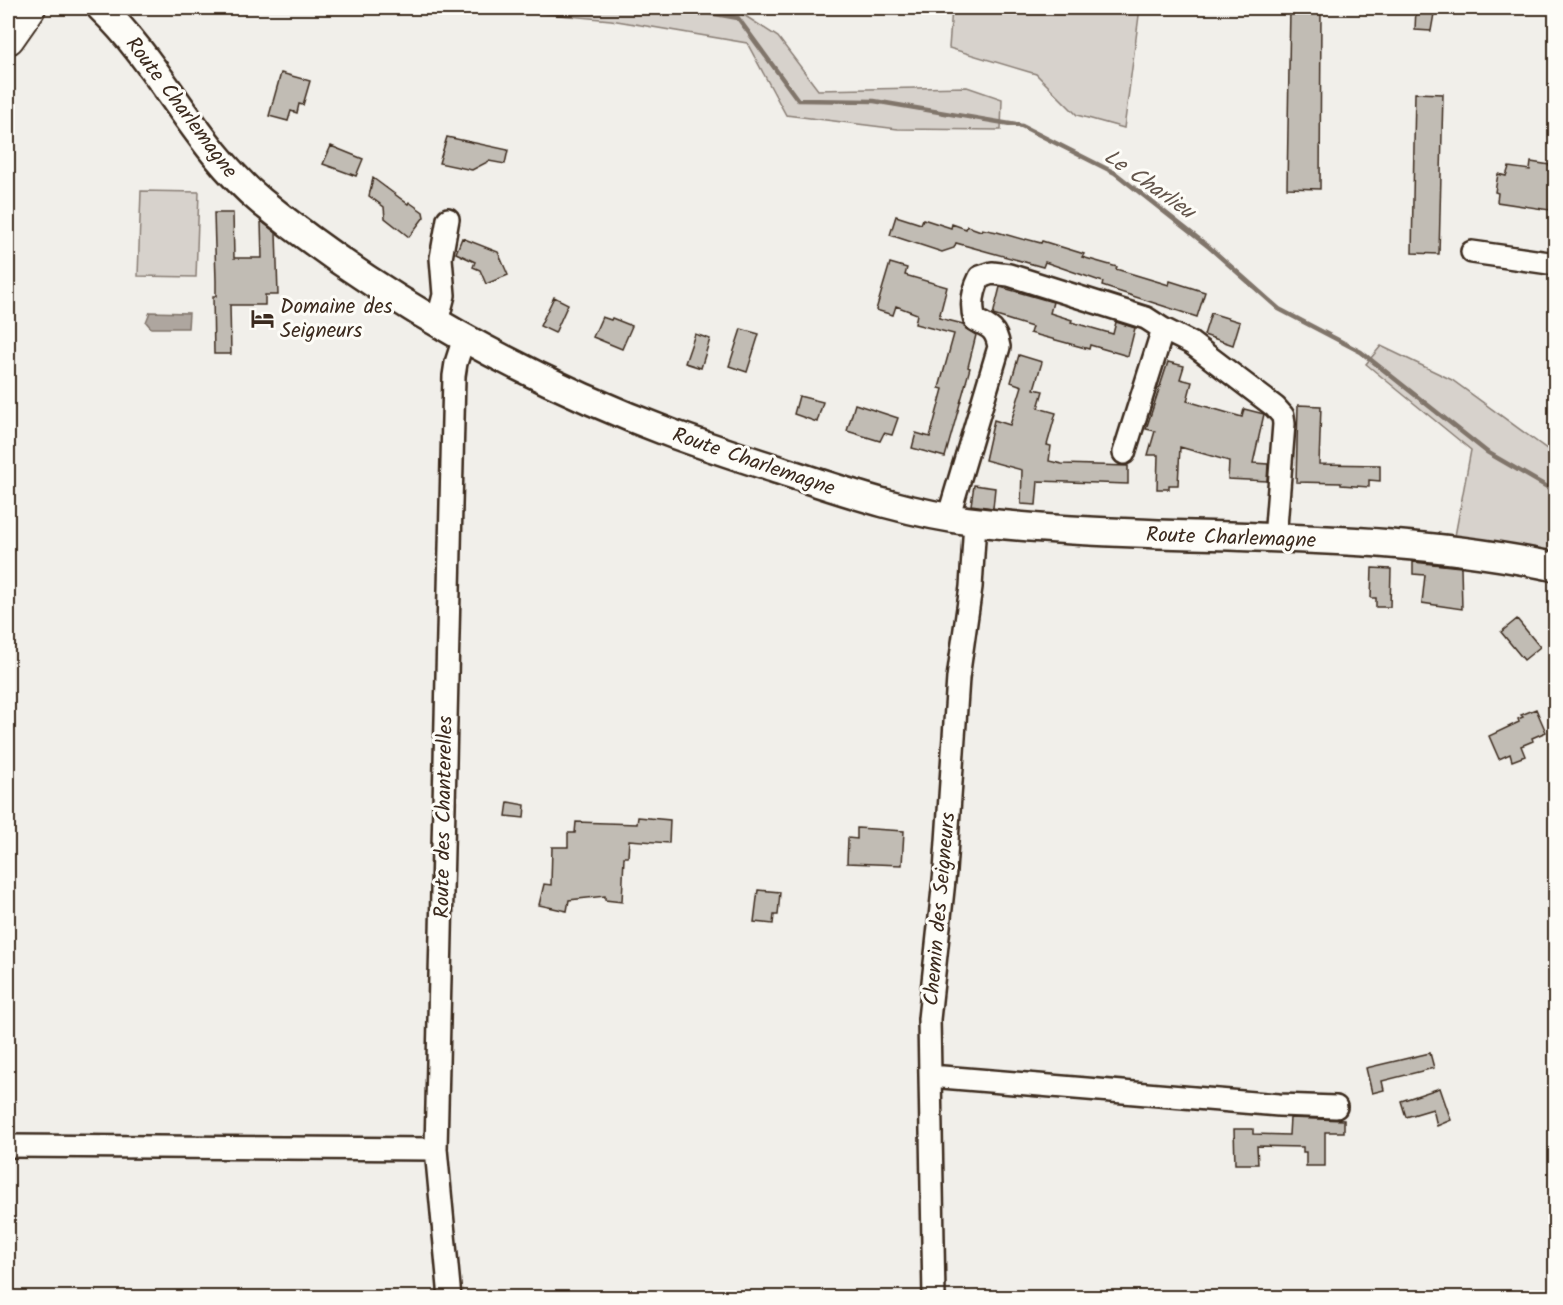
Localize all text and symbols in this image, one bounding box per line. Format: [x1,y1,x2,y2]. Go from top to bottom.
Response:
street label: Route Charlemagne [116,30,246,186]
water label: Le Charlieu [1096,141,1203,231]
place label: Domaine des Seigneurs [280,291,393,348]
hotel icon: Domaine des Seigneurs [249,305,275,331]
street label: Route Charlemagne [668,419,840,506]
street label: Route Charlemagne [1145,519,1317,558]
street label: Route des Chanterelles [426,715,463,919]
street label: Chemin des Seigneurs [916,811,965,1007]

